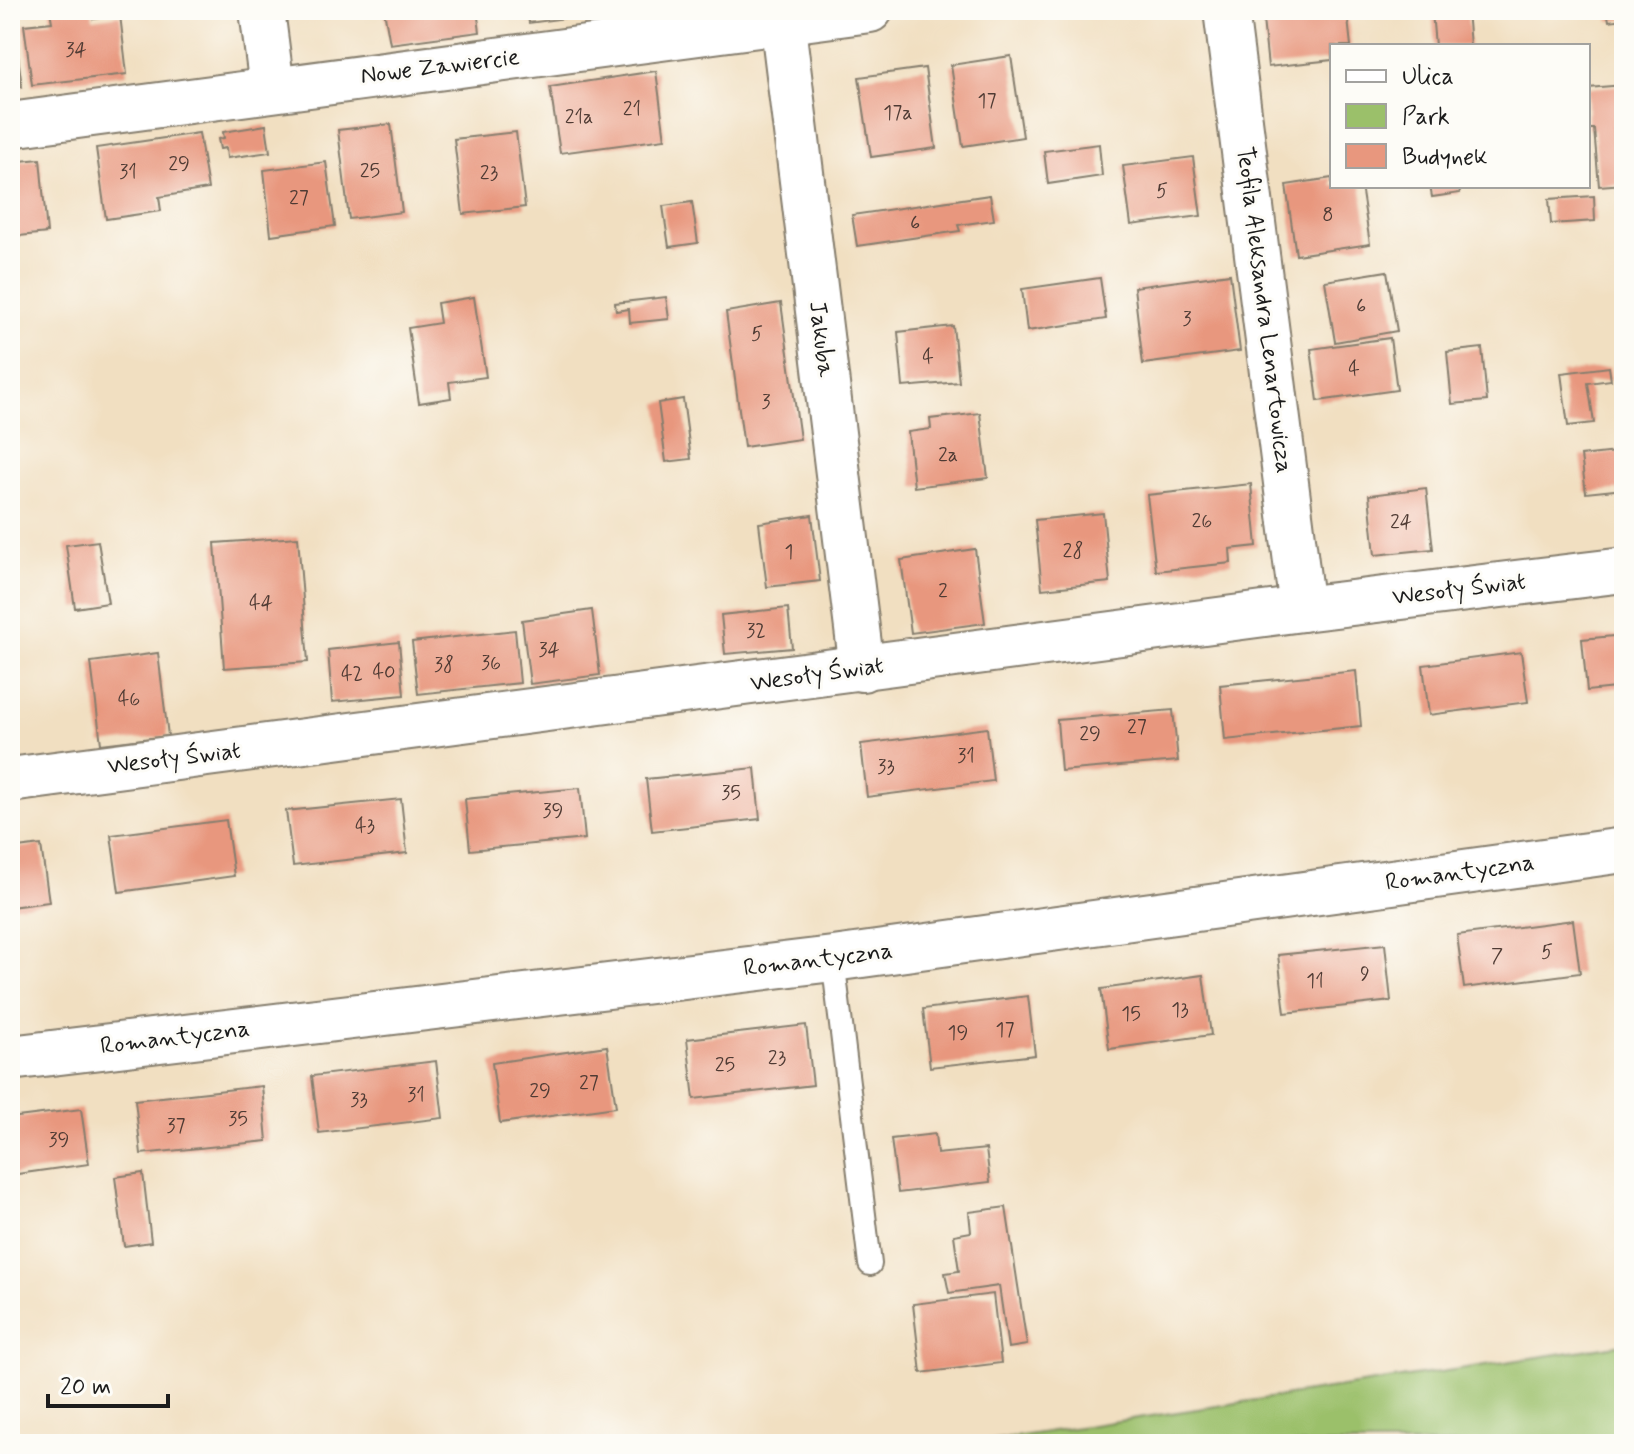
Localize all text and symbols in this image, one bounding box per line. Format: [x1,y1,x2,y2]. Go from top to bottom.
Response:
house number: 34 [65,37,87,64]
street label: Nowe Zawiercie [359,42,521,92]
legend [1330,44,1590,188]
text: Ulica [1402,62,1454,93]
house number: 17 [978,88,997,115]
house number: 21 [623,96,641,123]
house number: 17a [883,100,913,127]
text: Park [1402,102,1450,133]
house number: 21a [565,104,593,131]
text: Budynek [1402,142,1488,173]
street label: Teofila Aleksandra Lenartowicza [1229,145,1299,475]
house number: 29 [168,151,190,178]
house number: 25 [360,158,380,185]
house number: 31 [119,159,137,186]
house number: 23 [480,160,498,187]
house number: 5 [1156,178,1168,205]
house number: 27 [289,185,309,212]
house number: 8 [1322,202,1334,229]
house number: 6 [910,210,920,237]
house number: 6 [1356,293,1366,320]
street label: Jakuba [801,299,841,379]
house number: 3 [1182,306,1192,333]
house number: 5 [751,321,763,348]
house number: 4 [922,344,934,371]
house number: 4 [1348,356,1360,383]
house number: 3 [761,389,771,416]
house number: 2a [938,442,958,469]
house number: 26 [1192,508,1212,535]
house number: 24 [1390,509,1412,536]
house number: 28 [1063,538,1083,565]
house number: 1 [785,539,793,566]
street label: Wesoły Świat [1390,565,1527,614]
house number: 2 [938,578,948,605]
house number: 44 [249,590,273,617]
house number: 32 [746,618,766,645]
house number: 34 [538,637,560,664]
street label: Wesoły Świat [748,649,886,700]
house number: 36 [481,650,501,677]
house number: 38 [434,652,454,679]
house number: 40 [372,659,396,686]
house number: 42 [341,661,363,688]
house number: 46 [118,686,140,713]
house number: 27 [1127,714,1147,741]
house number: 29 [1079,721,1101,748]
street label: Wesoły Świat [105,734,242,783]
house number: 31 [957,743,975,770]
house number: 33 [877,754,895,781]
house number: 35 [721,780,741,807]
house number: 39 [543,798,563,825]
house number: 43 [355,813,375,840]
street label: Romantyczna [1383,847,1537,899]
street label: Romantyczna [741,935,895,985]
house number: 5 [1541,939,1553,966]
house number: 7 [1491,943,1503,970]
house number: 9 [1360,961,1370,988]
house number: 11 [1306,968,1324,995]
house number: 13 [1171,997,1189,1024]
house number: 15 [1121,1001,1141,1028]
street label: Romantyczna [98,1013,252,1063]
house number: 17 [996,1017,1015,1044]
house number: 19 [948,1020,968,1047]
house number: 23 [768,1045,786,1072]
house number: 25 [715,1052,735,1079]
house number: 27 [579,1070,599,1097]
house number: 29 [529,1078,551,1105]
house number: 31 [407,1082,425,1109]
house number: 33 [350,1087,368,1114]
house number: 35 [228,1106,248,1133]
house number: 37 [166,1113,186,1140]
house number: 39 [49,1127,69,1154]
scale bar [48,1358,168,1408]
text: 20 m [60,1372,111,1403]

